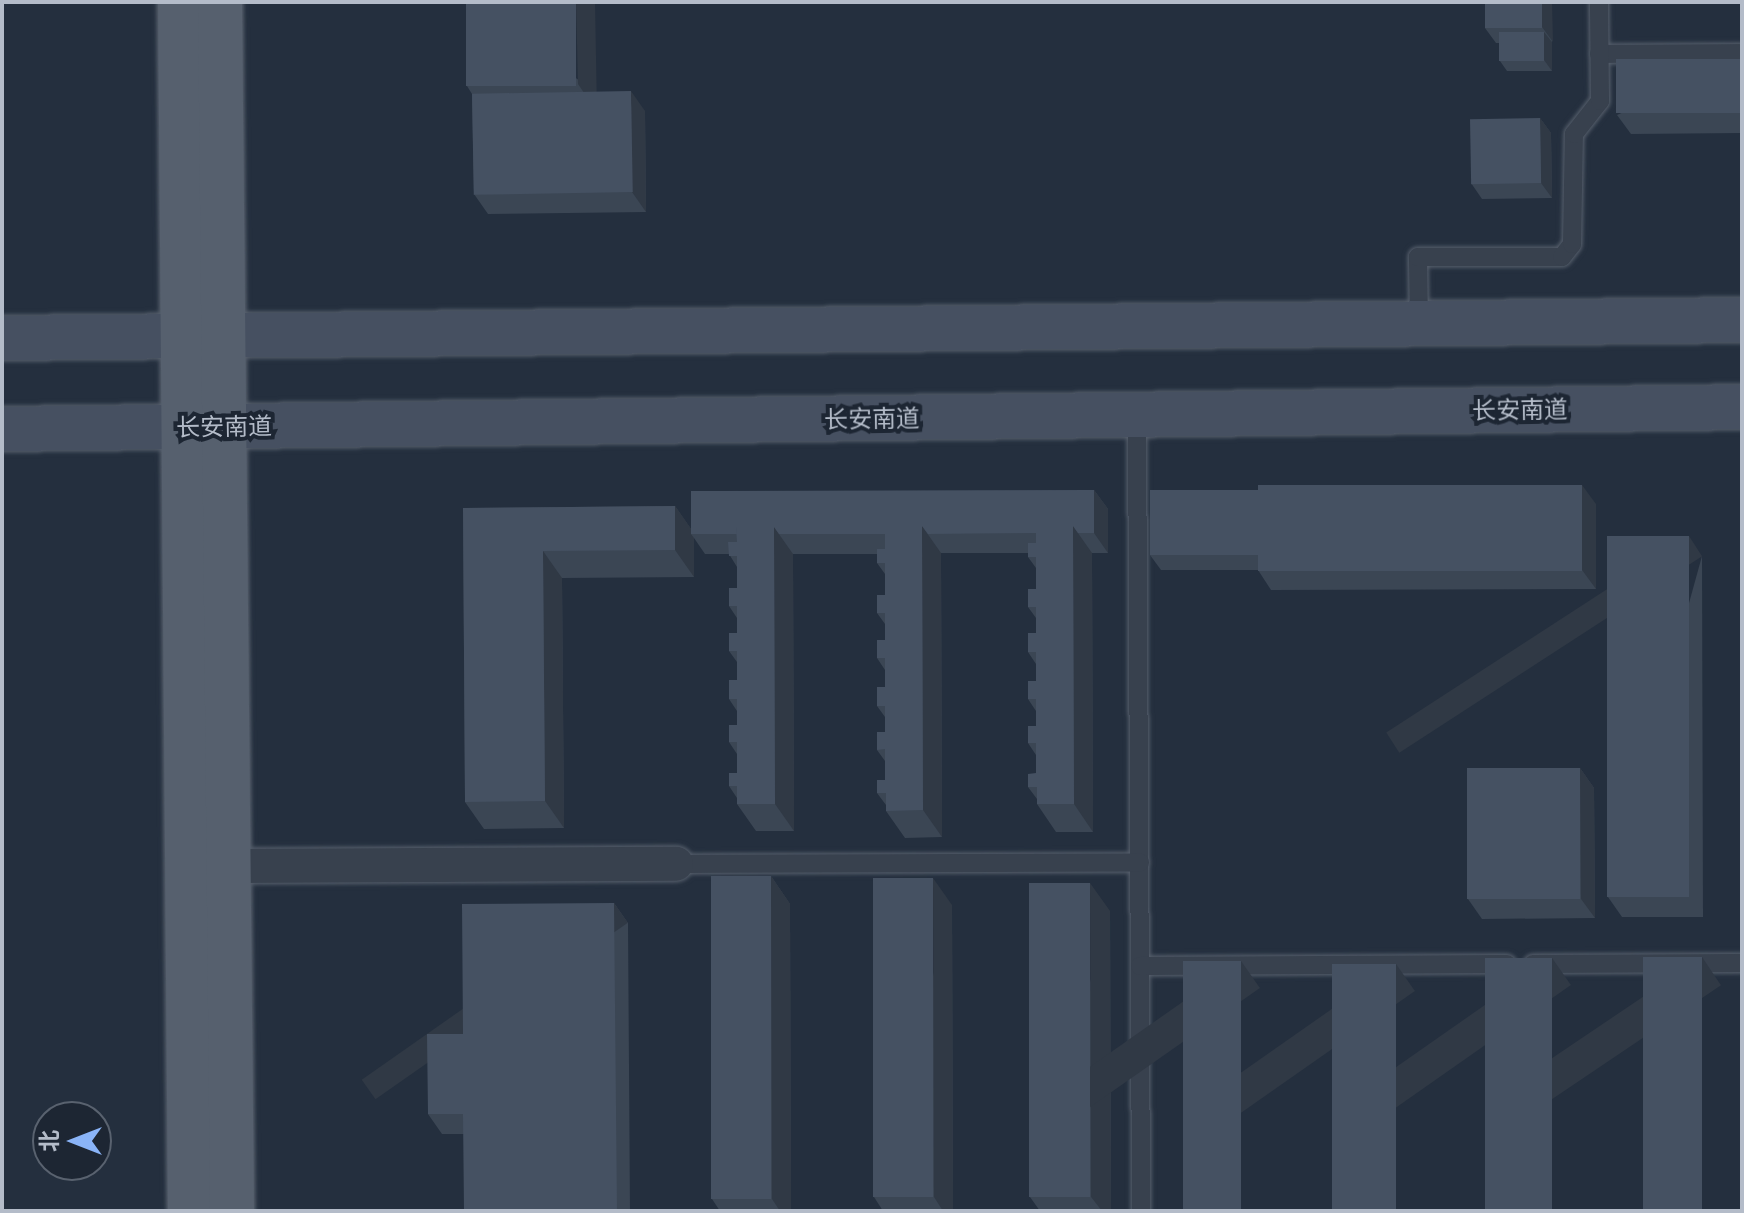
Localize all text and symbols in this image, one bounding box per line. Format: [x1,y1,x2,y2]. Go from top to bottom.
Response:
street label: 长安南道 [1472,395,1568,425]
street label: 长安南道 [824,404,920,434]
street label: 长安南道 [176,412,272,442]
north arrow [32,1101,112,1181]
text: 北 [36,1130,63,1152]

